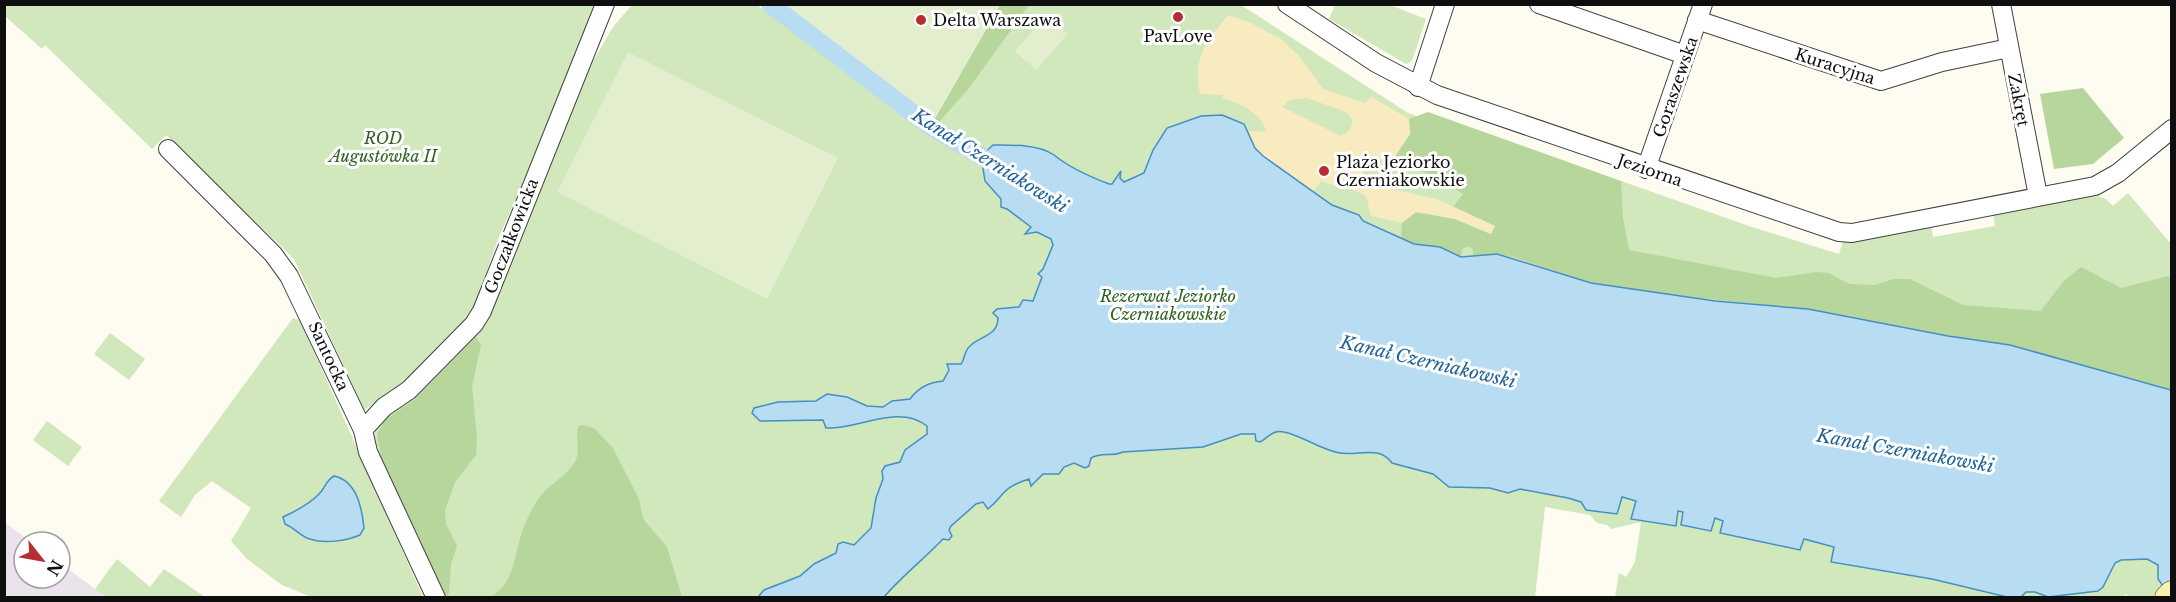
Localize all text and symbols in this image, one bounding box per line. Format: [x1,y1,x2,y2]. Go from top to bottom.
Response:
place label: Delta Warszawa [933,10,1061,30]
marker: PavLove [1171,10,1185,24]
marker: Delta Warszawa [914,13,928,27]
place label: PavLove [1144,26,1212,46]
street label: Goraszewska [1648,34,1702,140]
street label: Kuracyjna [1792,44,1878,88]
street label: Zakręt [2004,72,2034,128]
water label: Kanał Czerniakowski [907,104,1073,218]
park label: ROD Augustówka II [327,128,438,166]
street label: Jeziorna [1613,149,1685,190]
place label: Plaża Jeziorko Czerniakowskie [1336,152,1465,190]
marker: Plaża Jeziorko Czerniakowskie [1317,164,1331,178]
street label: Goczałkowicka [480,175,542,296]
park label: Rezerwat Jeziorko Czerniakowskie [1099,286,1236,324]
street label: Santocka [304,318,354,394]
water label: Kanał Czerniakowski [1337,331,1519,393]
water label: Kanał Czerniakowski [1814,424,1996,478]
north arrow [12,530,72,590]
text: N [42,556,67,579]

